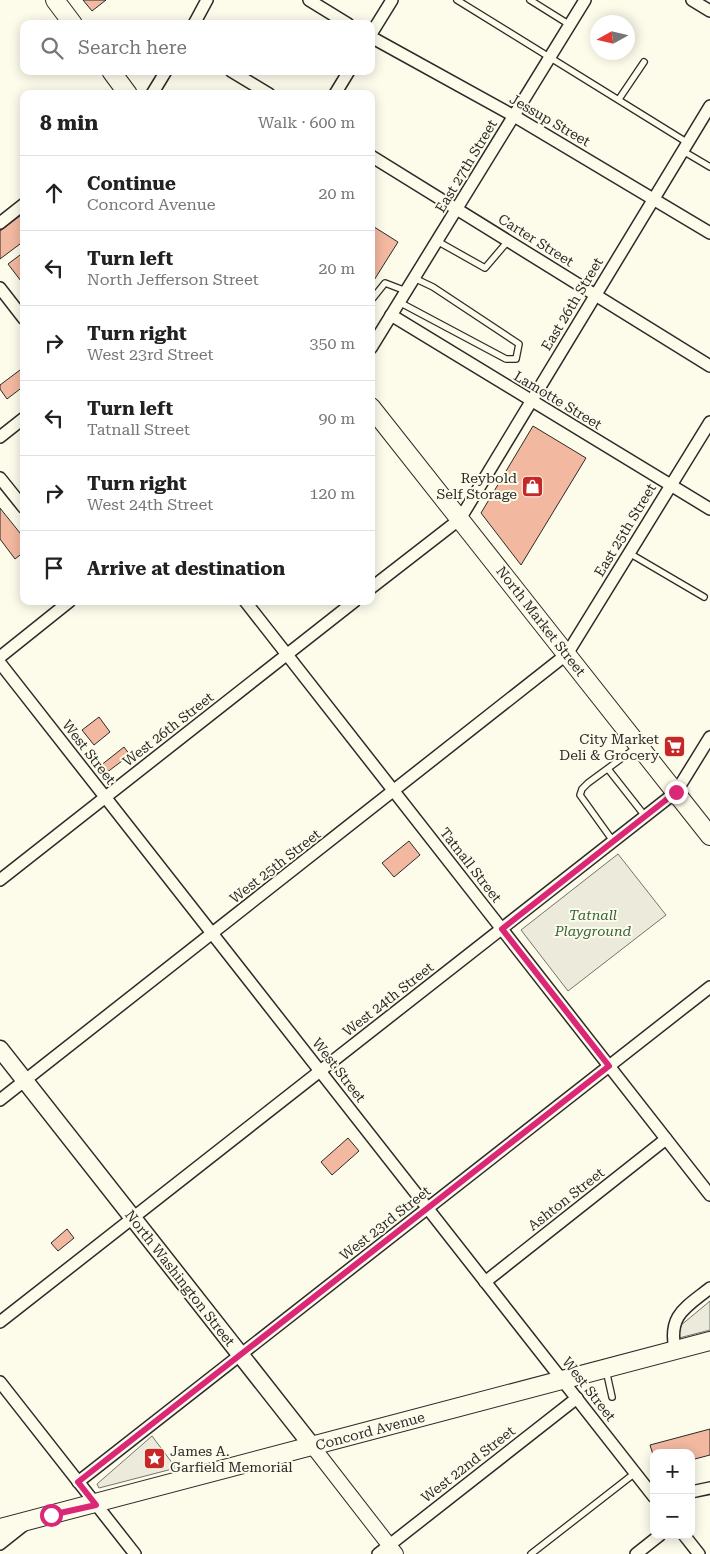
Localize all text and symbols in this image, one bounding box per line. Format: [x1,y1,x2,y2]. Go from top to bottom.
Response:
north arrow [590,15,635,60]
search box [20,20,375,75]
icon: search [38,34,66,62]
text: Search here [78,36,187,59]
street label: Jessup Street [507,91,593,149]
text: 8 min [40,111,98,135]
text: Walk · 600 m [258,113,355,132]
street label: East 27th Street [432,117,500,215]
text: Continue [87,172,176,195]
icon: ahead [40,179,68,207]
text: 20 m [318,184,355,203]
text: Concord Avenue [87,195,216,214]
street label: Carter Street [495,210,577,270]
text: Turn left [87,247,173,270]
icon: left [40,254,68,282]
street label: East 26th Street [538,255,606,353]
text: 20 m [318,259,355,278]
text: North Jefferson Street [87,270,259,289]
text: Turn right [87,322,187,345]
icon: right [40,329,68,357]
text: 350 m [309,334,355,353]
text: West 23rd Street [87,345,214,364]
street label: Lamotte Street [511,367,605,433]
text: Turn left [87,397,173,420]
icon: left [40,404,68,432]
text: 90 m [318,409,355,428]
text: Tatnall Street [87,420,190,439]
place label: Reybold Self Storage [436,470,517,502]
text: Turn right [87,472,187,495]
shop icon: Reybold Self Storage [521,474,545,498]
icon: right [40,479,68,507]
street label: East 25th Street [591,481,659,579]
text: 120 m [309,484,355,503]
text: West 24th Street [87,495,213,514]
icon: arrive [40,554,68,582]
text: Arrive at destination [87,557,285,580]
street label: North Market Street [493,563,589,679]
street label: West 26th Street [120,689,216,769]
street label: West Street [59,717,119,787]
place label: City Market Deli & Grocery [559,731,660,763]
supermarket icon: City Market Deli & Grocery [663,735,687,759]
route end [665,781,688,804]
street label: Tatnall Street [437,825,505,905]
street label: West 25th Street [227,826,323,906]
park label: Tatnall Playground [554,907,632,939]
street label: West 24th Street [340,959,436,1039]
street label: West Street [309,1035,369,1105]
street label: Ashton Street [525,1164,607,1234]
street label: West 23rd Street [336,1183,434,1263]
street label: North Washington Street [122,1207,238,1349]
street label: West Street [559,1354,619,1424]
street label: Concord Avenue [314,1409,427,1453]
street label: West 22nd Street [418,1423,518,1505]
place label: James A. Garfield Memorial [170,1443,293,1475]
place icon: James A. Garfield Memorial [142,1447,166,1471]
map controls [650,1449,695,1539]
button: + [650,1449,695,1494]
button: − [650,1494,695,1539]
route start [40,1504,63,1527]

